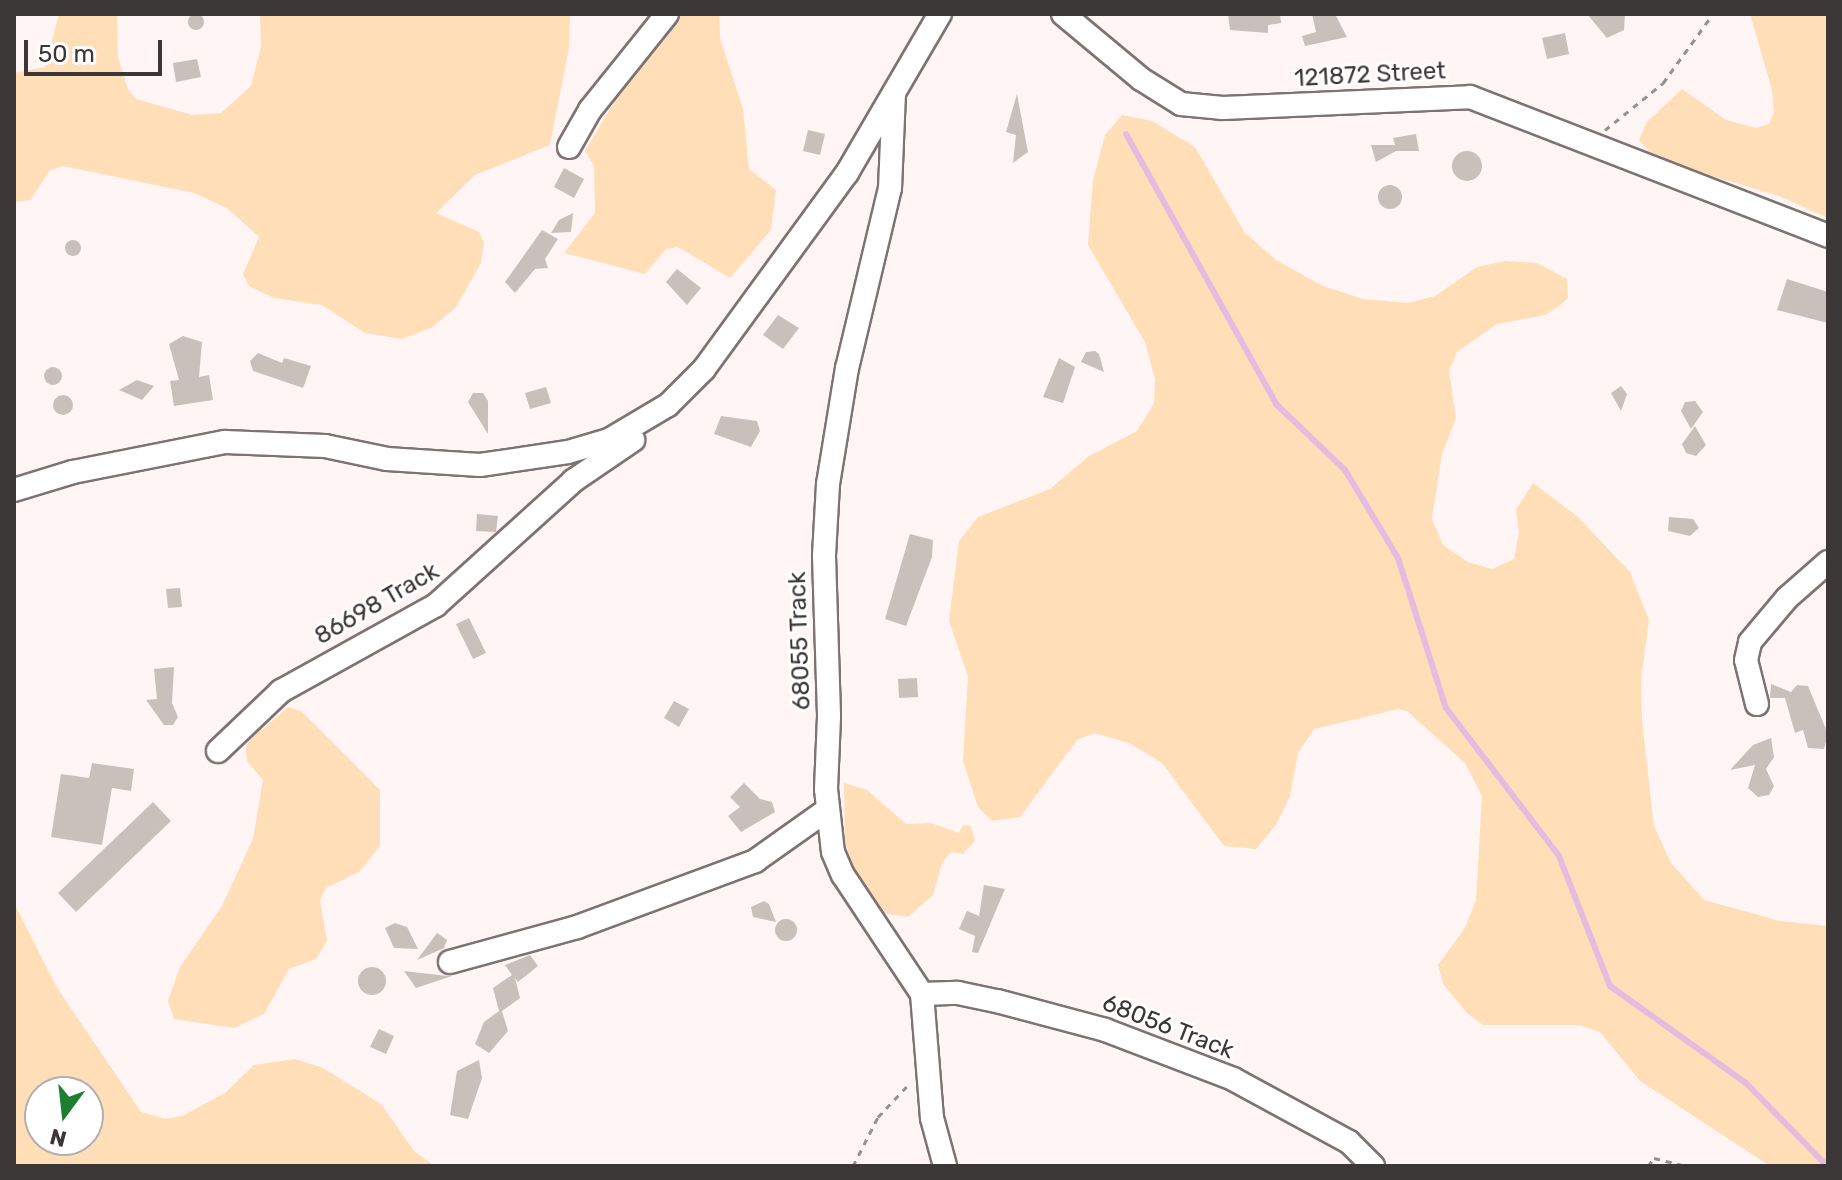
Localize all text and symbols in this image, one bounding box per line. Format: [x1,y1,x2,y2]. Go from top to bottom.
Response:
scale bar [28,24,166,74]
text: 50 m [38,40,95,68]
street label: 121872 Street [1294,57,1446,93]
street label: 86698 Track [309,557,445,651]
street label: 68055 Track [783,571,817,711]
street label: 68056 Track [1098,989,1238,1065]
north arrow [24,1076,104,1156]
text: N [47,1123,69,1153]

